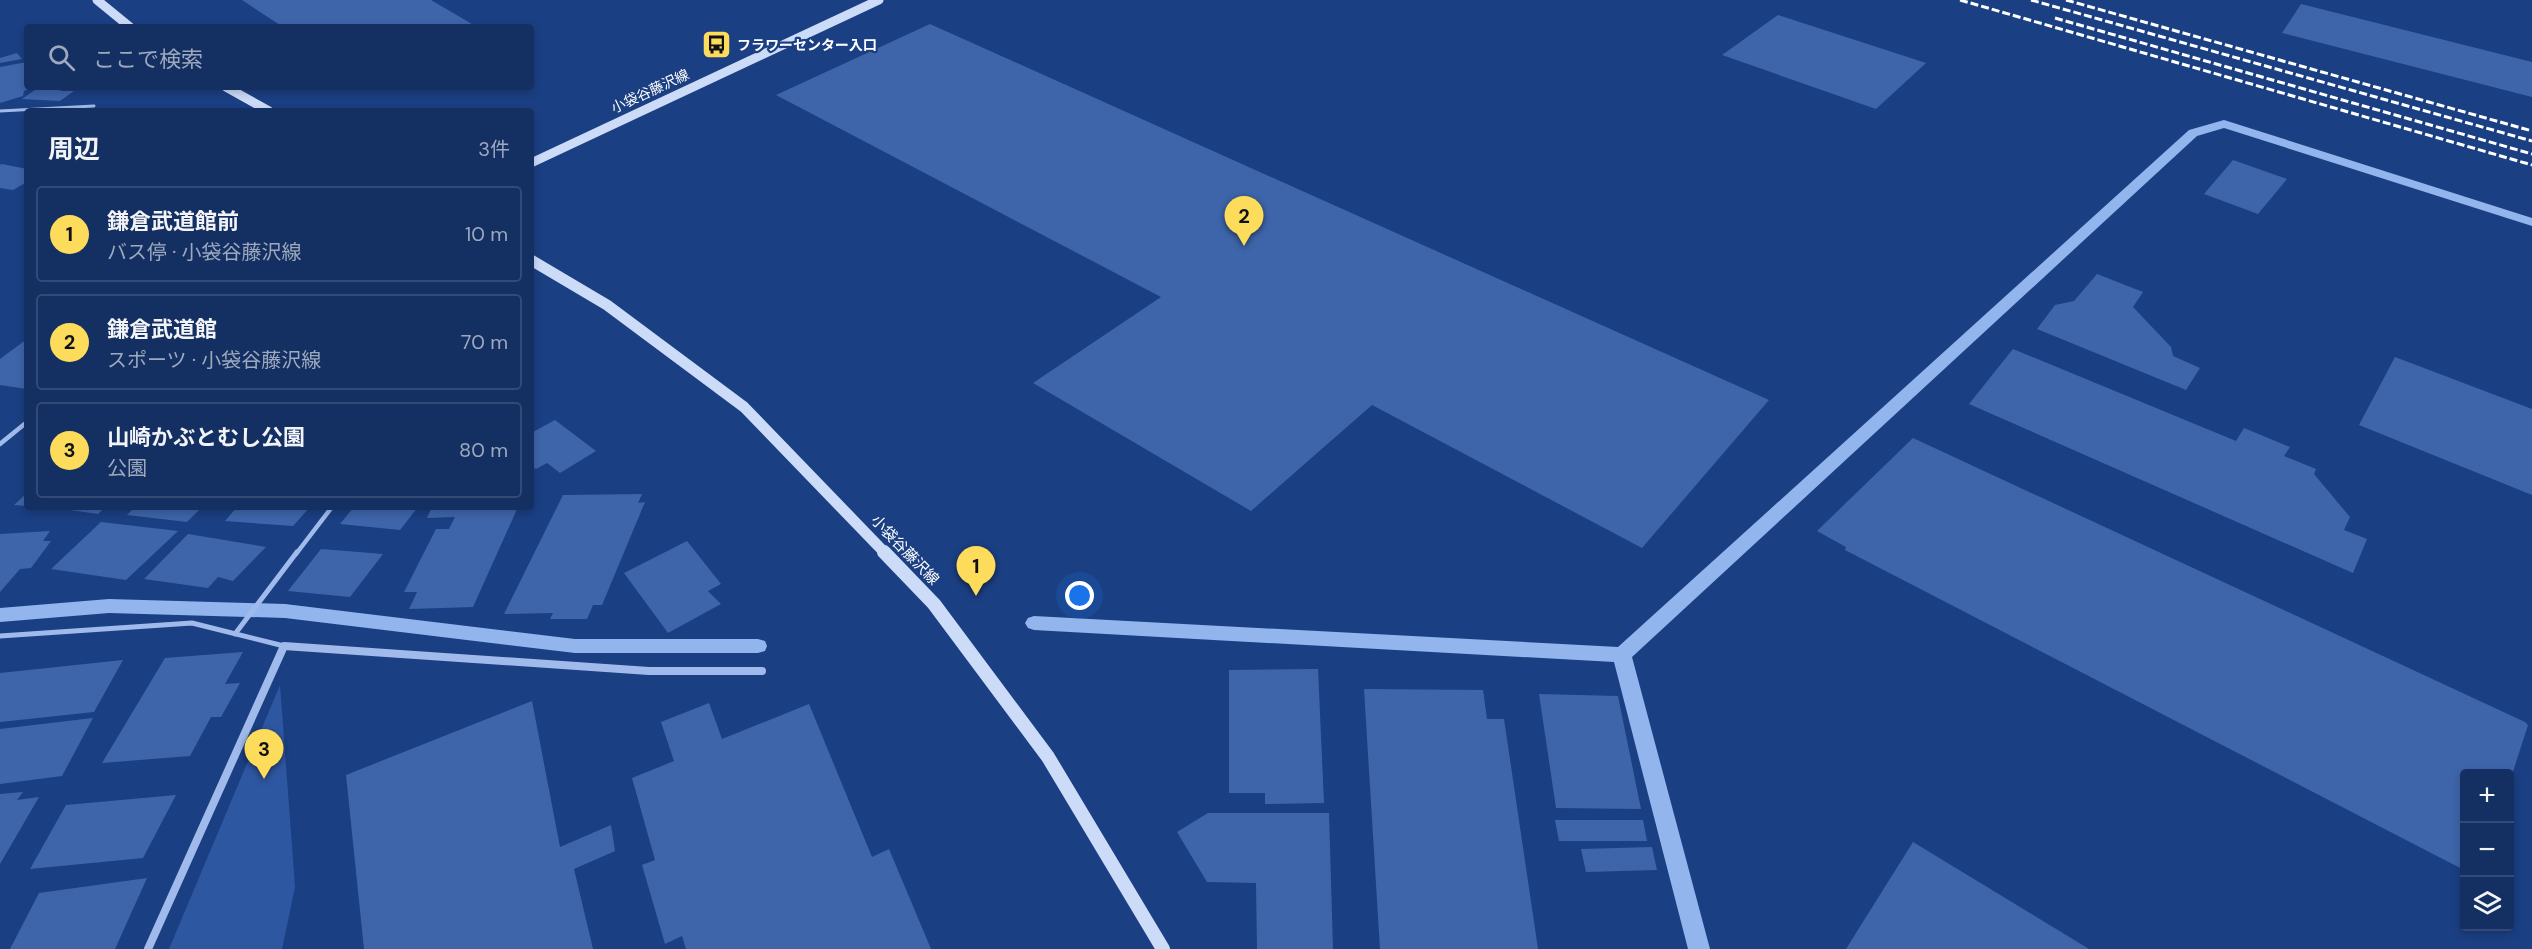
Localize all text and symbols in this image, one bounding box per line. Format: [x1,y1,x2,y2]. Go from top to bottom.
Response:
search box [24,24,534,90]
bus stop icon: フラワーセンター入口 [700,29,732,61]
place label: フラワーセンター入口 [737,36,877,54]
icon: search [45,41,78,74]
text: ここで検索 [93,45,203,74]
street label: 小袋谷藤沢線 [608,65,692,117]
text: 周辺 [48,132,100,166]
text: 3件 [478,136,510,162]
pin: 2 [1224,196,1264,246]
text: 鎌倉武道館前 [107,207,239,236]
text: 1 [66,221,73,247]
text: 10 m [465,221,508,247]
text: バス停 · 小袋谷藤沢線 [107,239,302,265]
text: 鎌倉武道館 [107,315,217,344]
text: 2 [64,329,75,355]
text: 70 m [461,329,508,355]
text: スポーツ · 小袋谷藤沢線 [107,347,321,373]
text: 山崎かぶとむし公園 [107,423,305,452]
text: 3 [63,437,76,463]
text: 80 m [459,437,508,463]
text: 公園 [107,455,147,481]
street label: 小袋谷藤沢線 [867,511,943,589]
pin: 1 [956,546,996,596]
your location [1065,581,1094,610]
pin: 3 [244,730,284,779]
map controls [2460,769,2514,931]
button: + [2460,769,2514,823]
button: − [2460,823,2514,877]
button: layers [2460,877,2514,931]

